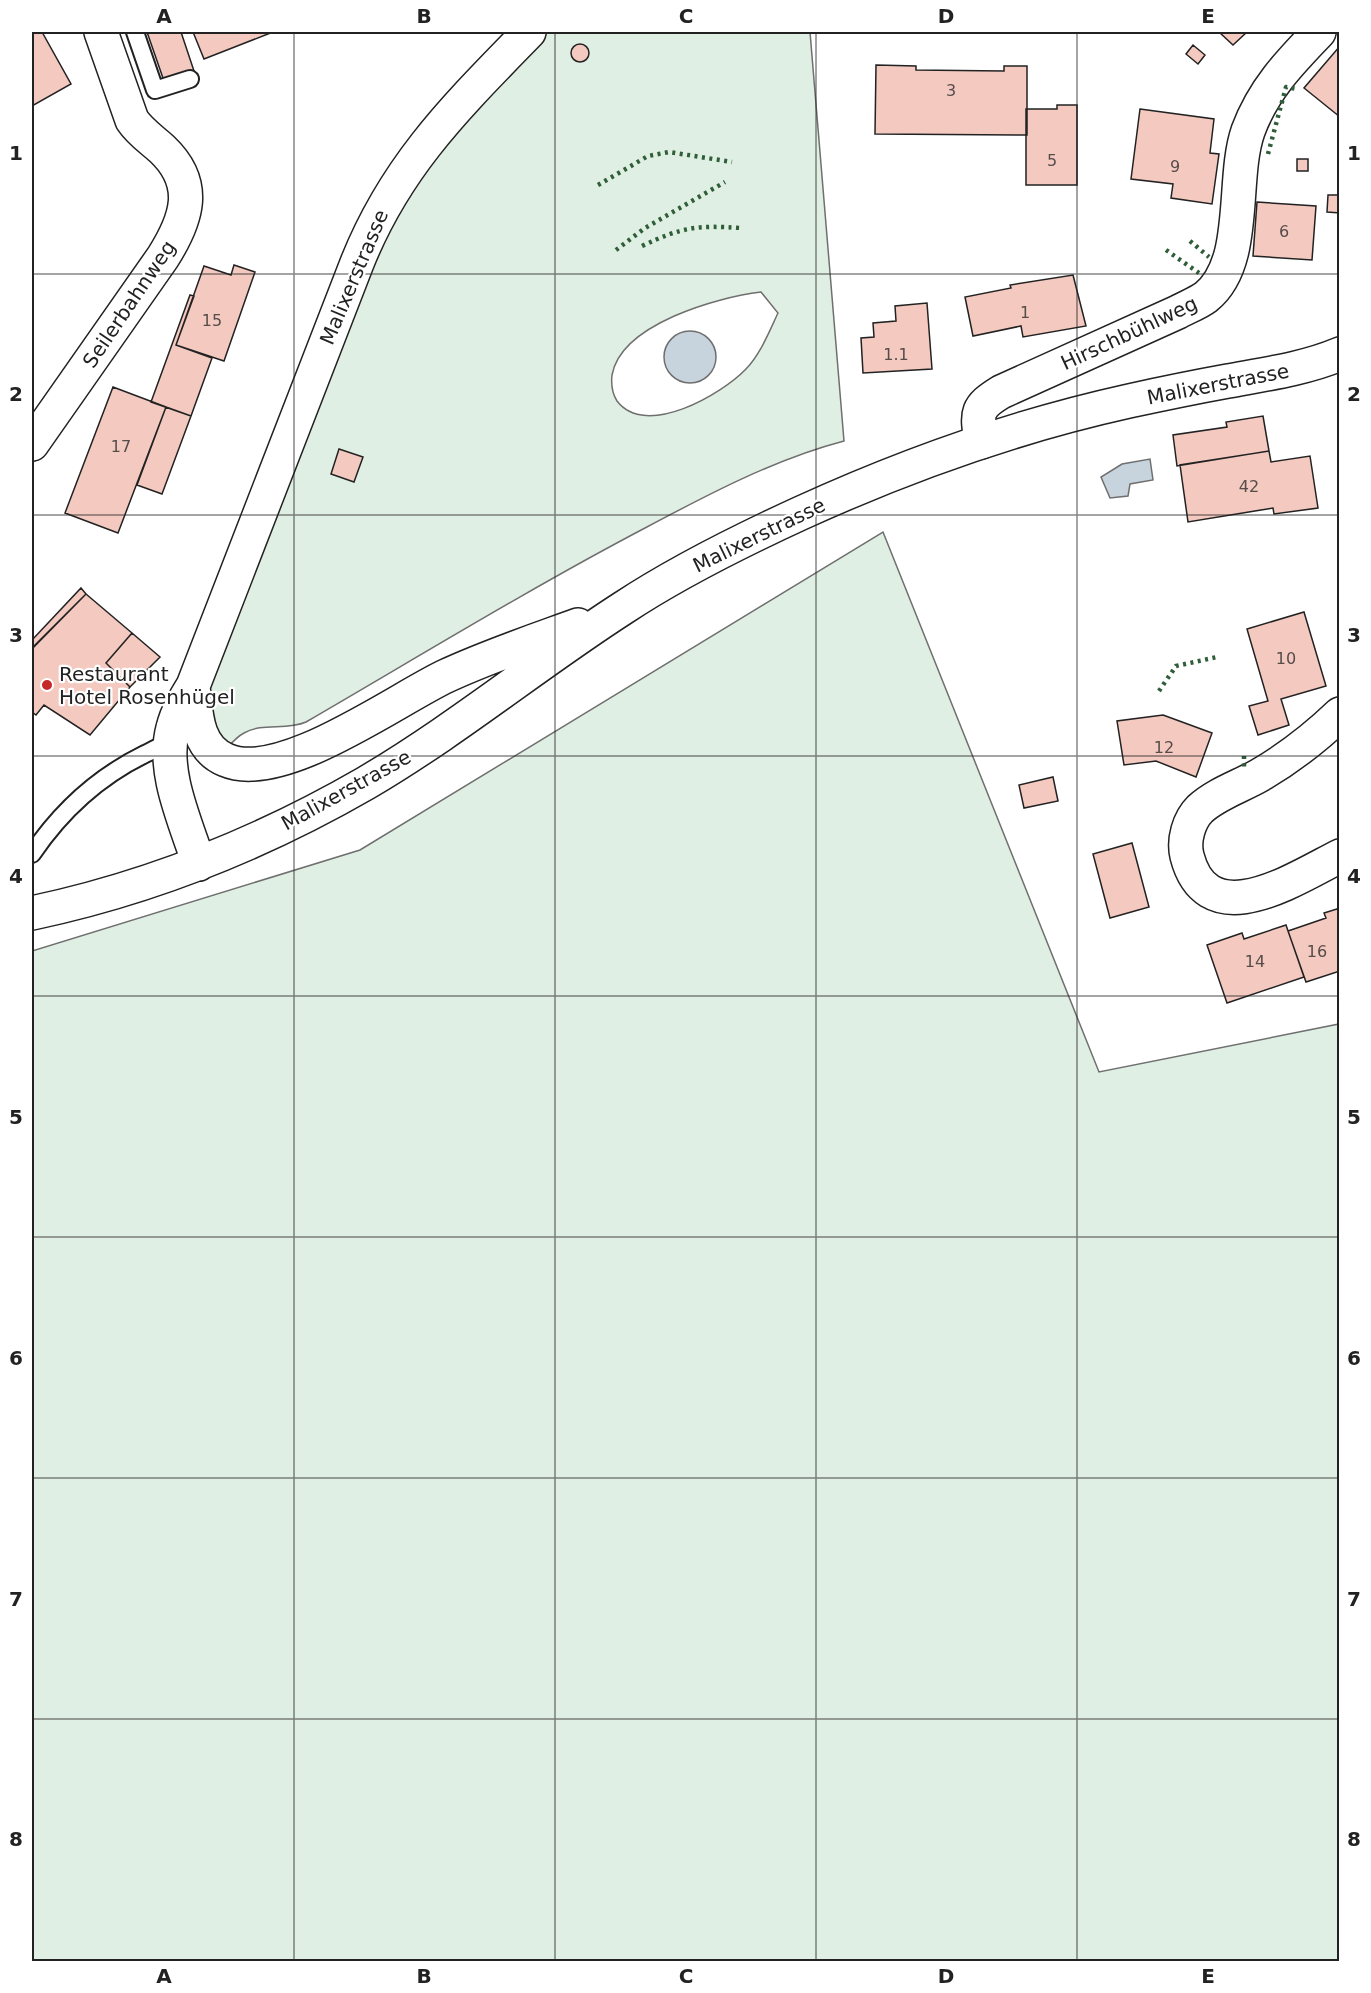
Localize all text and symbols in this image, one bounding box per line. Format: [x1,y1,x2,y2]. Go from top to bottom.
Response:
text: A [156,4,172,28]
text: B [416,4,432,28]
text: C [679,4,693,28]
text: D [938,4,954,28]
text: E [1201,4,1215,28]
house number: 3 [946,81,956,100]
text: 1 [9,141,23,165]
text: 1 [1347,141,1361,165]
house number: 5 [1047,151,1057,170]
house number: 9 [1170,157,1180,176]
street label: Malixerstrasse [315,206,393,348]
house number: 6 [1279,222,1289,241]
street label: Seilerbahnweg [78,236,180,372]
street label: Hirschbühlweg [1057,291,1201,375]
house number: 1 [1020,303,1030,322]
house number: 15 [202,311,222,330]
house number: 1.1 [883,345,909,364]
street label: Malixerstrasse [1145,358,1291,410]
text: 2 [9,382,23,406]
text: 2 [1347,382,1361,406]
house number: 17 [111,437,131,456]
house number: 42 [1239,477,1259,496]
street label: Malixerstrasse [689,493,829,577]
text: 3 [9,623,23,647]
text: 3 [1347,623,1361,647]
house number: 10 [1276,649,1296,668]
place label: Restaurant Hotel Rosenhügel [59,662,235,709]
marker: Restaurant Hotel Rosenhügel [40,678,54,692]
house number: 12 [1154,738,1174,757]
street label: Malixerstrasse [277,745,415,835]
text: 4 [9,864,23,888]
text: 4 [1347,864,1361,888]
house number: 16 [1307,942,1327,961]
house number: 14 [1245,952,1265,971]
text: 5 [9,1105,23,1129]
text: 5 [1347,1105,1361,1129]
text: 6 [9,1346,23,1370]
text: 6 [1347,1346,1361,1370]
text: 7 [9,1587,23,1611]
text: 7 [1347,1587,1361,1611]
text: 8 [9,1827,23,1851]
text: 8 [1347,1827,1361,1851]
text: A [156,1964,172,1988]
text: B [416,1964,432,1988]
text: C [679,1964,693,1988]
text: D [938,1964,954,1988]
text: E [1201,1964,1215,1988]

